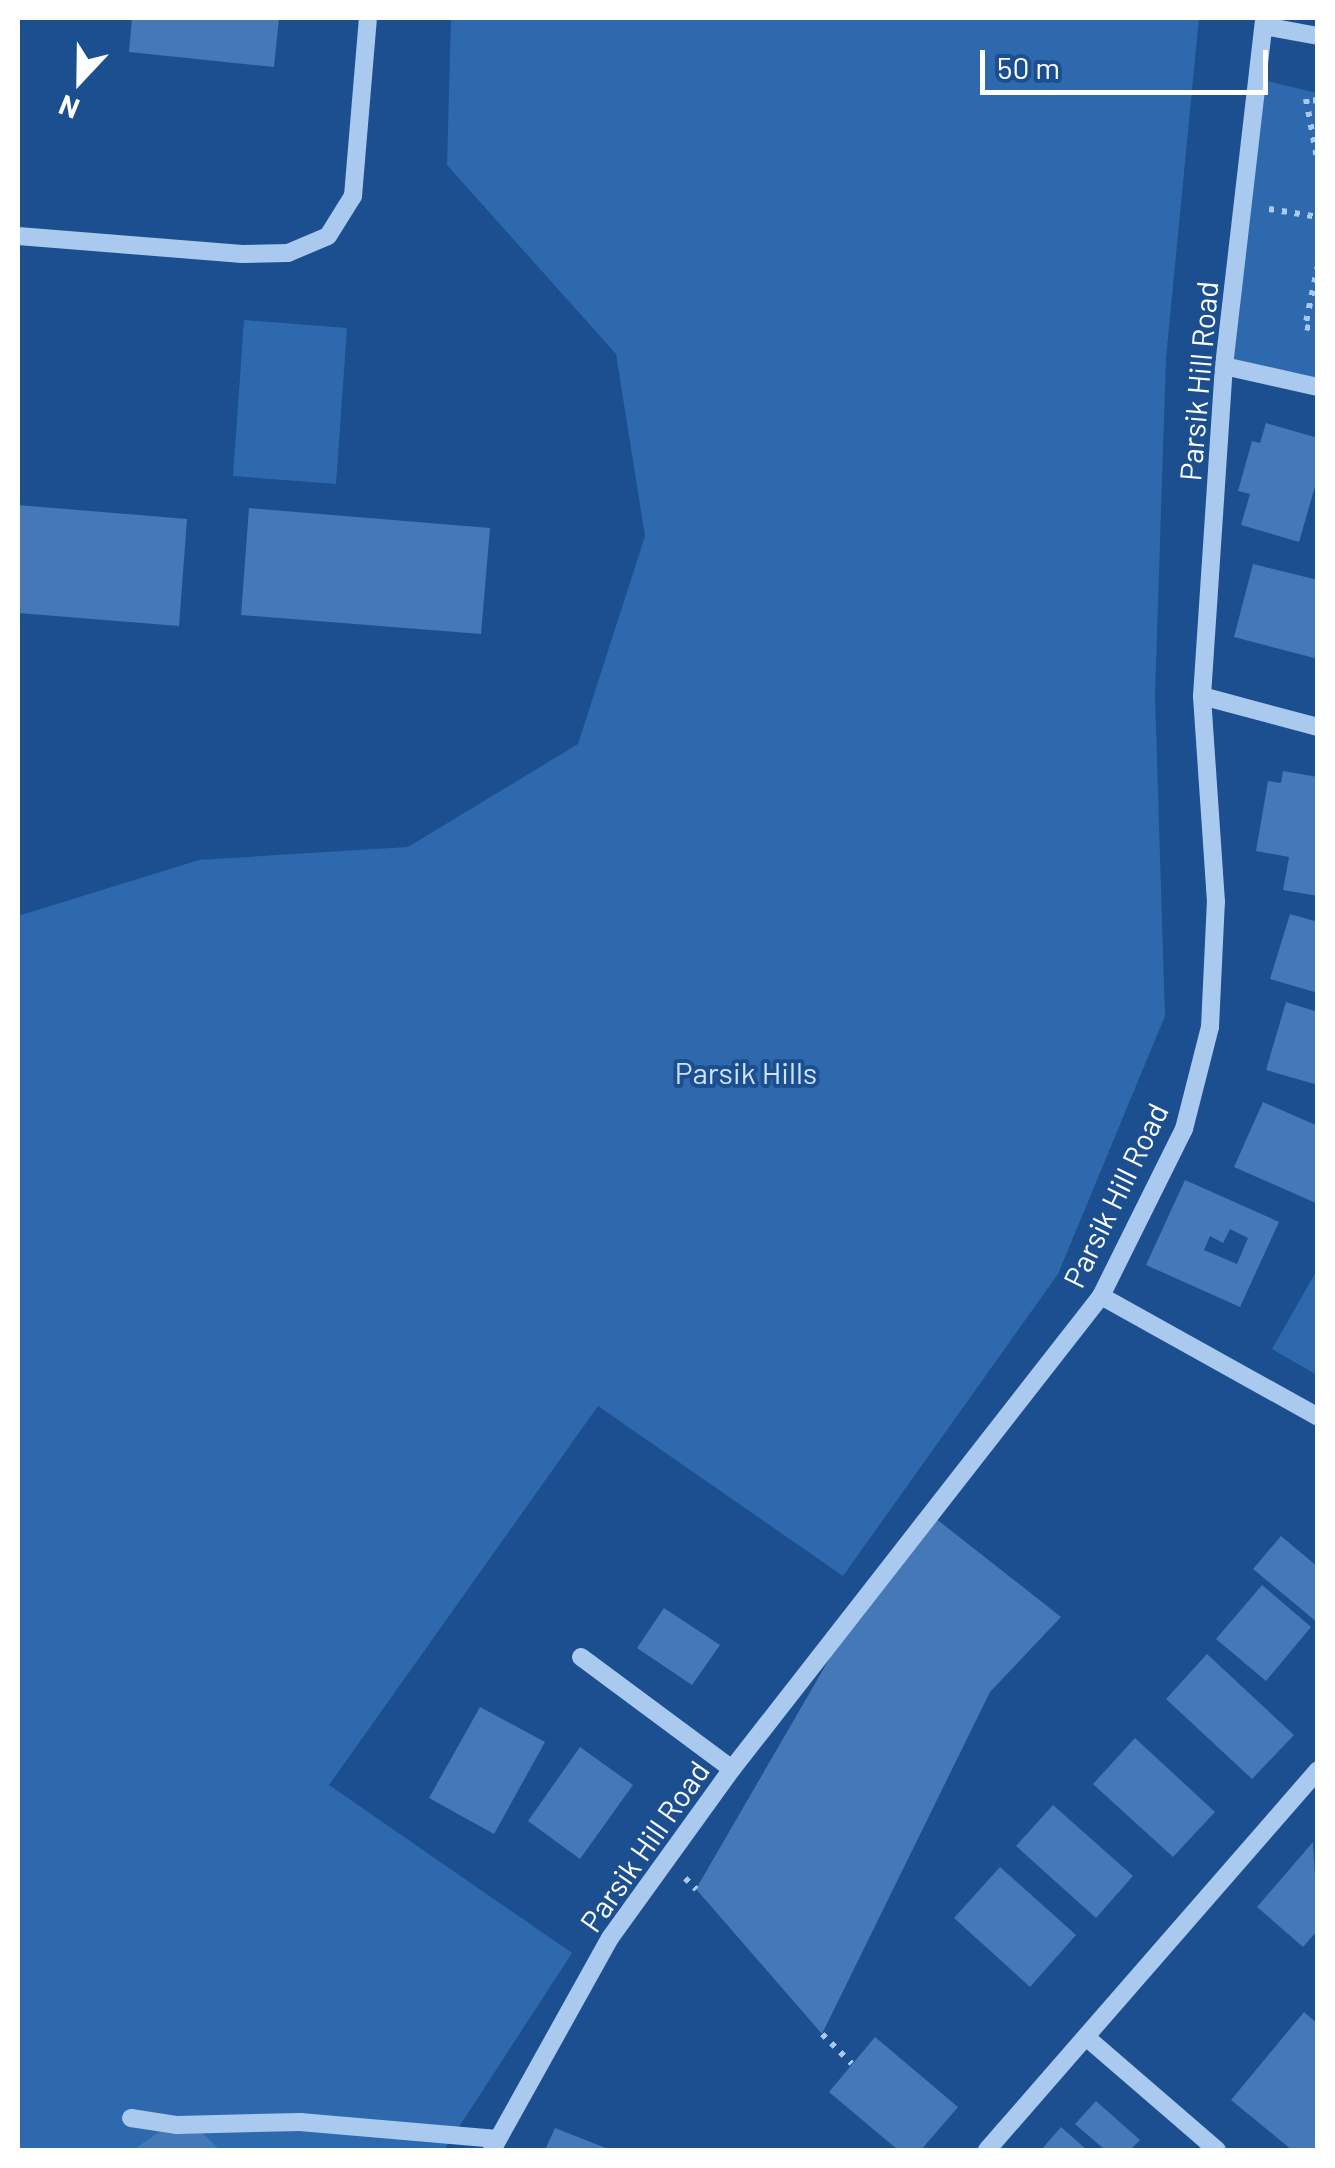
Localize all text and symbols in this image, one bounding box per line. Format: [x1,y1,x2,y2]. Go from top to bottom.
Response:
north arrow [30,30,130,130]
scale bar [985,30,1272,92]
text: 50 m [997,49,1060,85]
text: N [54,89,84,127]
street label: Parsik Hill Road [1171,280,1225,482]
park label: Parsik Hills [675,1054,817,1090]
street label: Parsik Hill Road [1055,1097,1175,1293]
street label: Parsik Hill Road [572,1754,716,1938]

